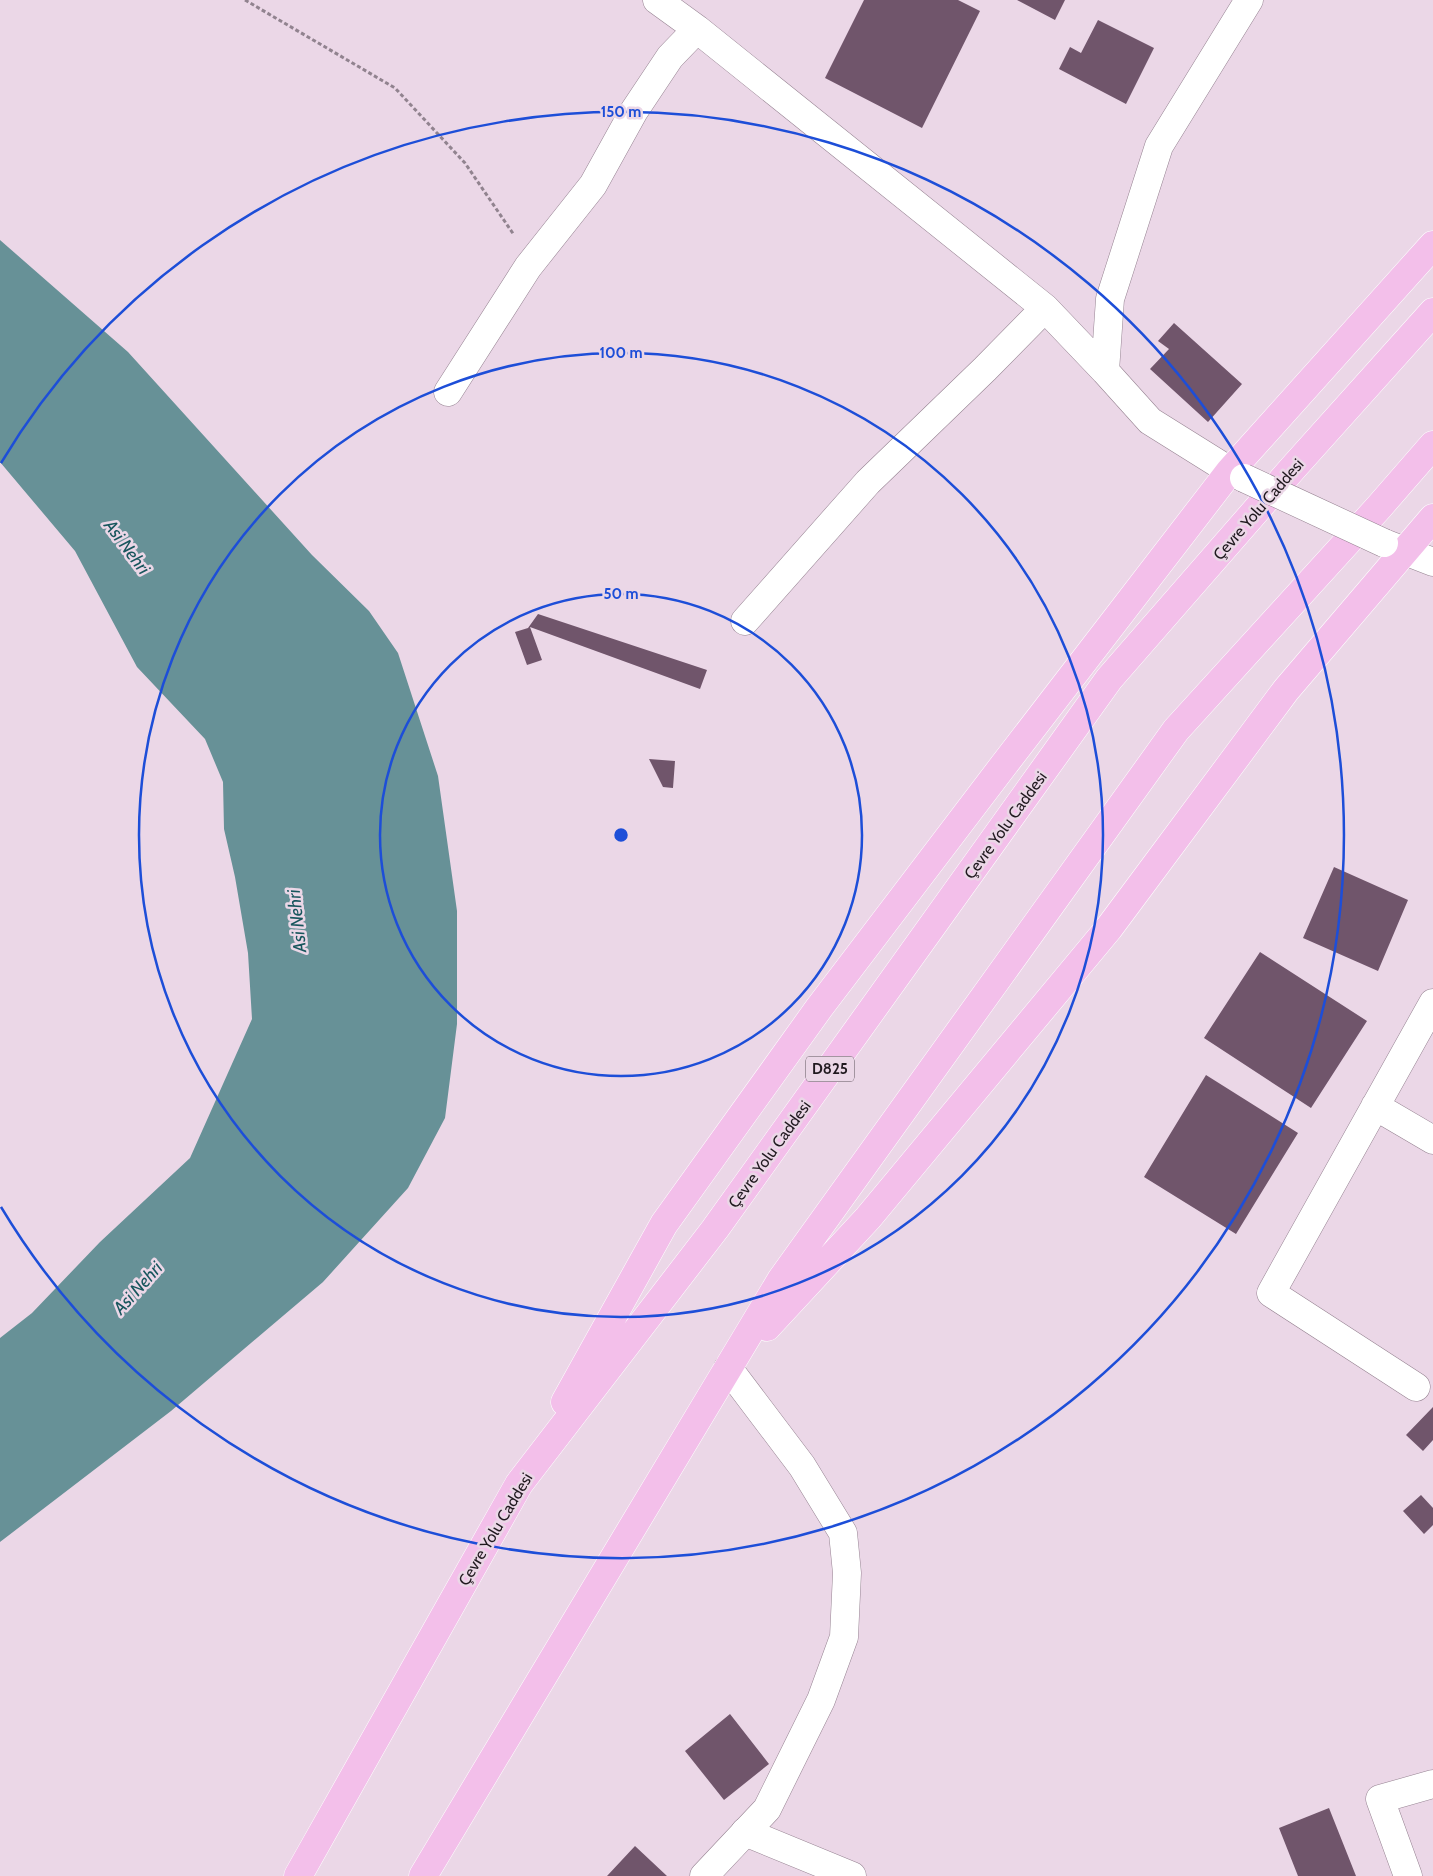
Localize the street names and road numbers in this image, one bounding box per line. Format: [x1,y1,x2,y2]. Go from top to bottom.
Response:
street label: Çevre Yolu Caddesi [1209,455,1308,564]
street label: Çevre Yolu Caddesi [960,768,1051,883]
road number: D825 [806,1056,854,1082]
street label: Çevre Yolu Caddesi [724,1097,815,1212]
street label: Çevre Yolu Caddesi [454,1469,537,1589]

